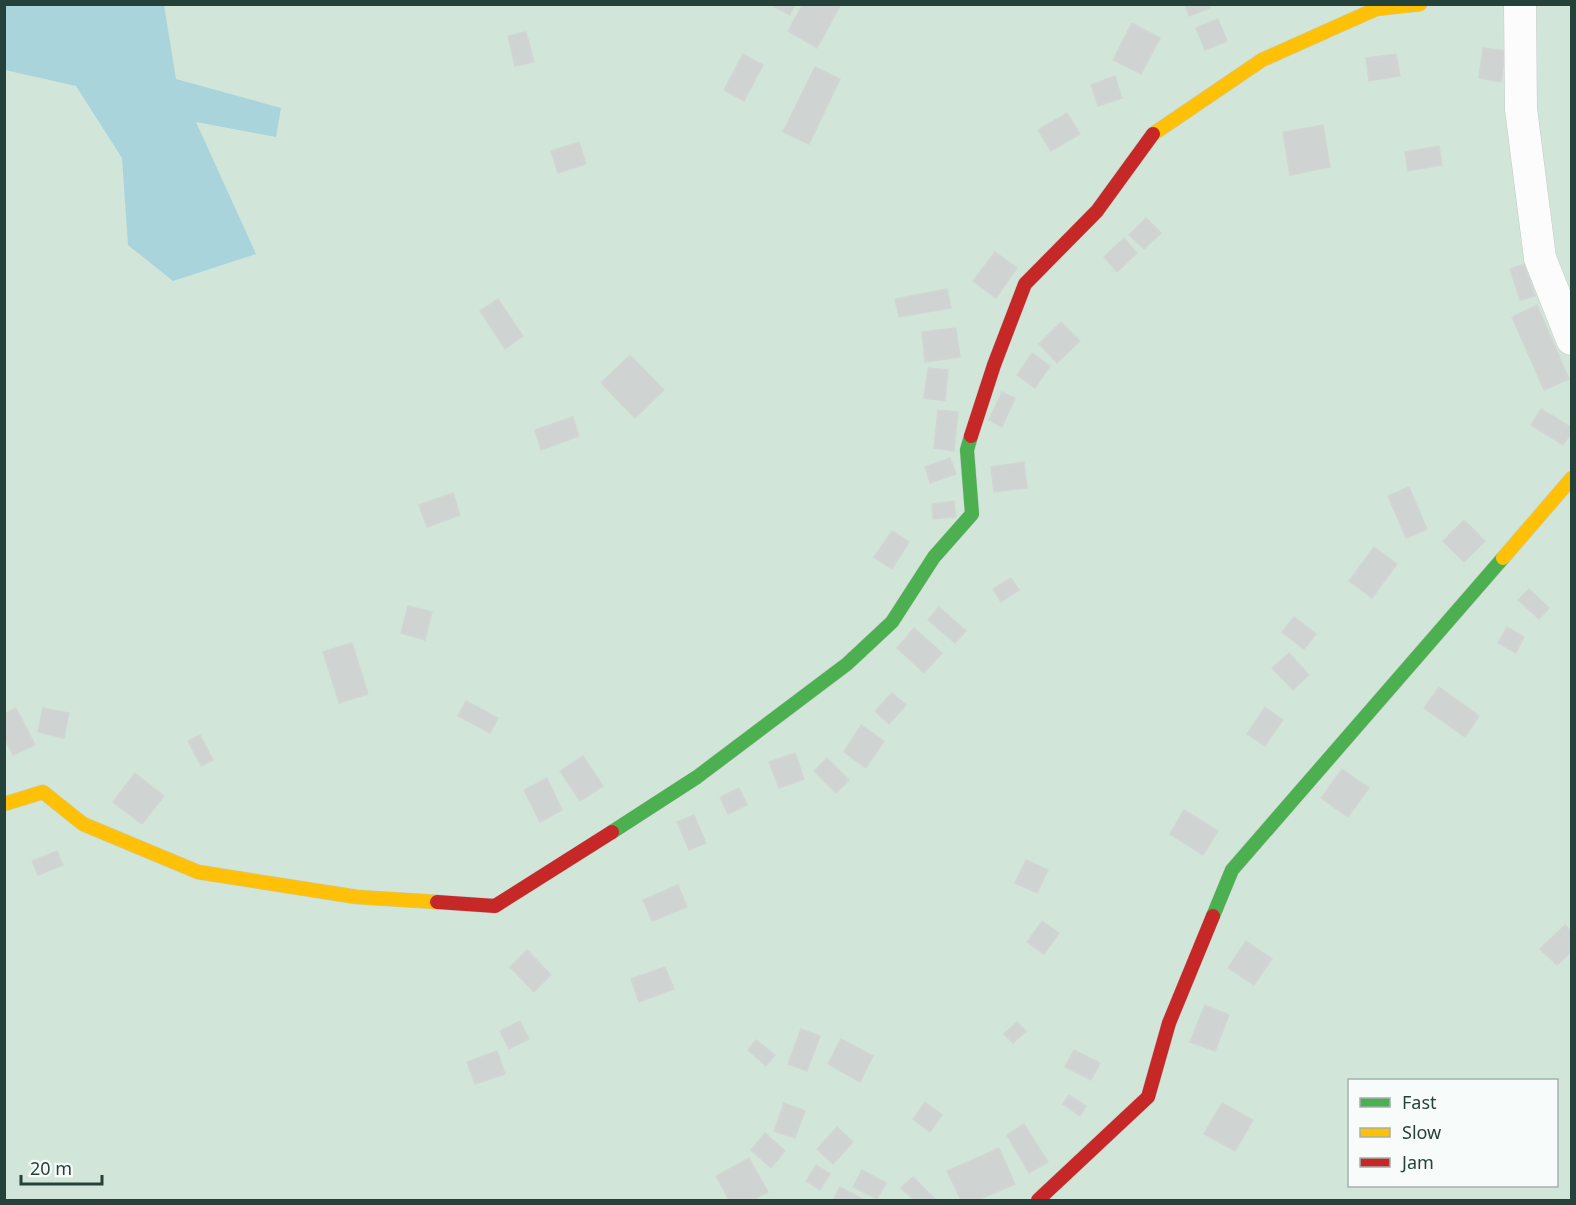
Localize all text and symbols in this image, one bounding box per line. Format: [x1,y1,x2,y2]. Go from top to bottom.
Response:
legend [1348,1079,1558,1187]
text: Fast [1402,1090,1437,1114]
text: Slow [1402,1120,1441,1144]
scale bar [21,1148,102,1186]
text: Jam [1400,1150,1434,1174]
text: 20 m [30,1156,72,1180]

